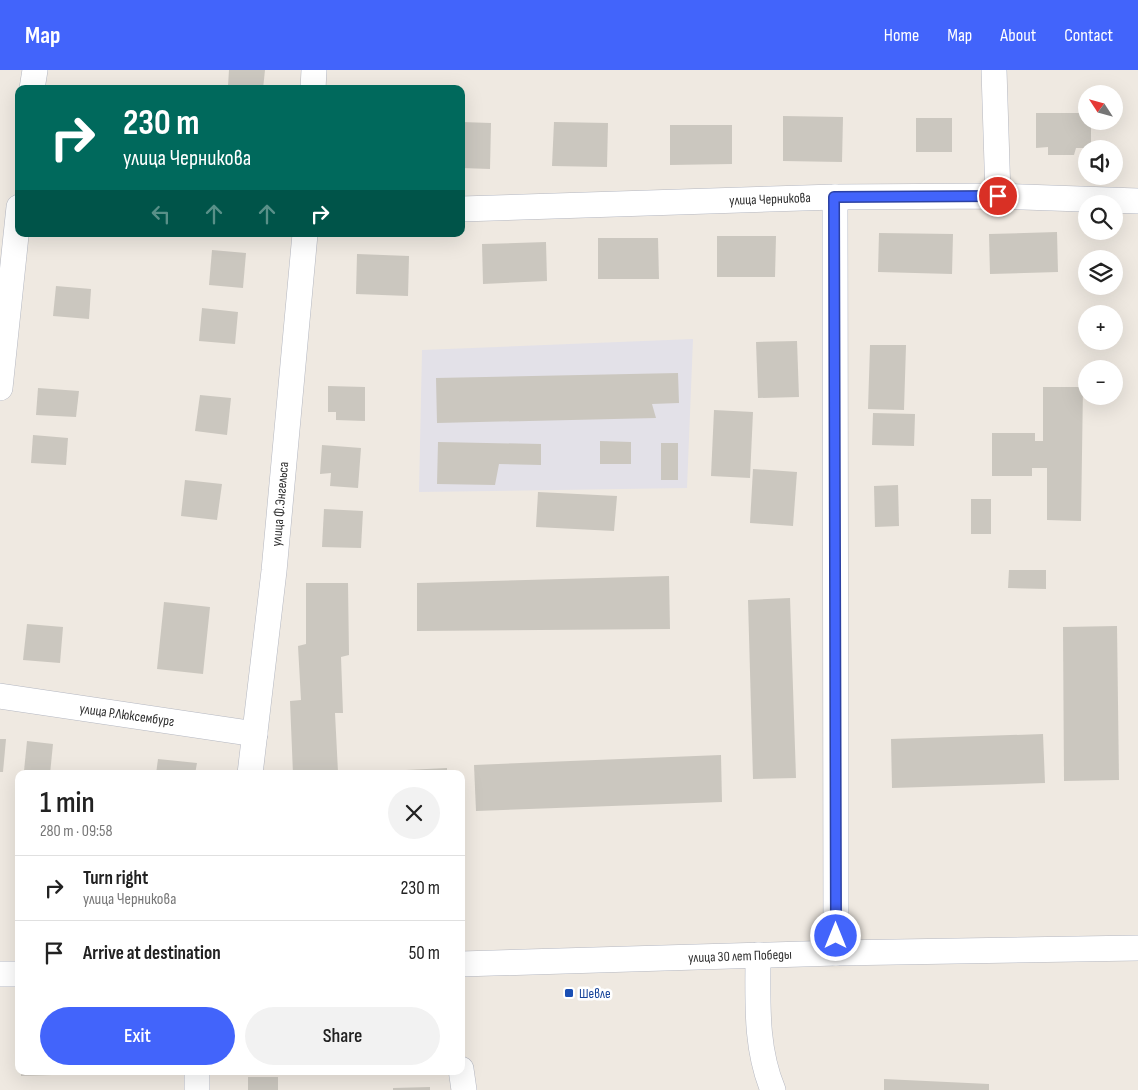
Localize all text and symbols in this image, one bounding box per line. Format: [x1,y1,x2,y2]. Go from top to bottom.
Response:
text: Map [25,21,60,50]
text: Home [884,25,919,46]
text: Map [947,25,972,46]
text: About [1000,25,1036,46]
text: Contact [1064,25,1113,46]
north arrow [1078,85,1122,130]
map controls [1078,85,1123,405]
text: 230 m [123,102,199,145]
icon: right [40,105,105,170]
button: sound [1078,140,1123,185]
text: улица Черникова [123,145,251,172]
pin [977,175,1019,217]
icon: arrive [984,182,1012,210]
street label: улица Черникова [729,189,811,209]
button: search [1078,195,1123,240]
icon: left [147,200,175,228]
icon: ahead [200,200,228,228]
icon: ahead [253,200,281,228]
icon: right [306,200,334,228]
button: layers [1078,250,1123,295]
button: + [1078,305,1123,350]
button: − [1078,360,1123,405]
street label: улица Ф.Энгельса [268,461,292,547]
street label: улица Р.Люксембург [79,700,175,730]
text: 1 min [40,785,95,821]
button: close [388,787,440,839]
text: 280 m · 09:58 [40,822,113,841]
text: Turn right [83,867,148,890]
icon: right [40,874,68,902]
text: 230 m [400,877,440,900]
text: улица Черникова [83,890,176,909]
position arrow [809,909,861,961]
icon: arrive [40,939,68,967]
text: Arrive at destination [83,942,221,965]
text: 50 m [409,942,440,965]
street label: улица 30 лет Победы [688,946,792,966]
place label: Шевле [579,985,611,1002]
marker: Шевле [563,987,575,999]
button: Exit [40,1007,235,1065]
button: Share [245,1007,440,1065]

